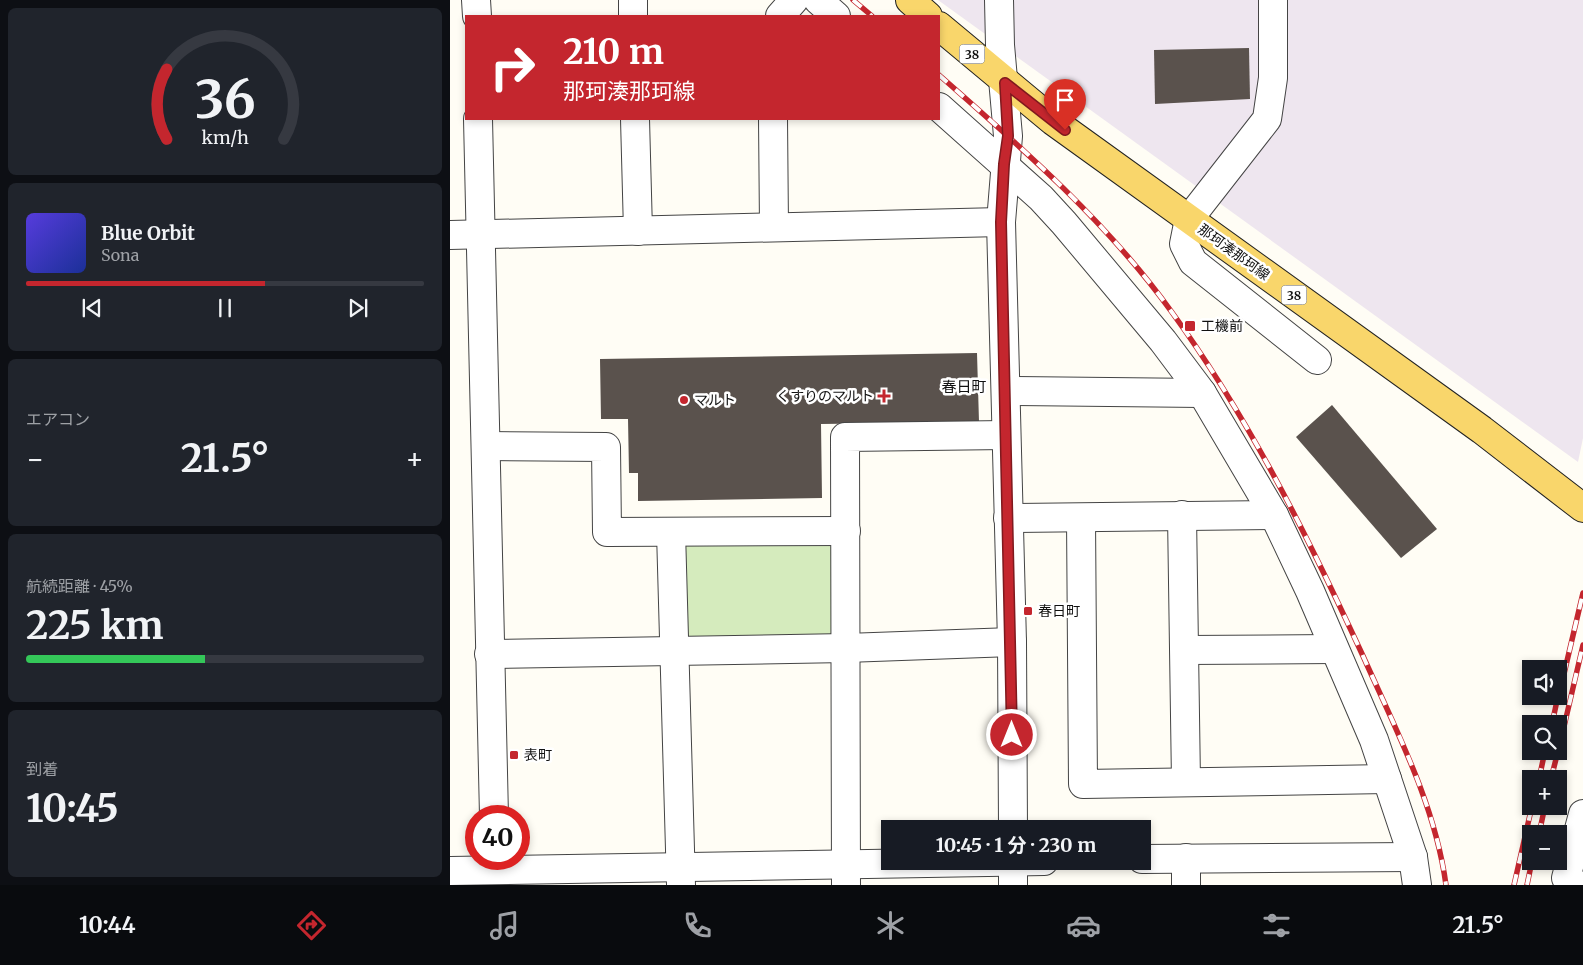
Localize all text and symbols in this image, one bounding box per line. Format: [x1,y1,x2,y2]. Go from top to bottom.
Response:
text: 210 m [563,30,664,74]
icon: right [480,35,545,100]
road number: 38 [960,44,984,64]
text: 36 [194,67,256,132]
text: 那珂湊那珂線 [563,77,695,105]
pin [1044,79,1086,130]
icon: arrive [1051,86,1079,114]
text: km/h [201,126,249,149]
street label: 那珂湊那珂線 [1195,220,1273,284]
text: Blue Orbit [101,221,195,245]
text: Sona [101,245,139,265]
road number: 38 [1282,286,1306,304]
icon: previous [78,294,106,322]
icon: pause [211,294,239,322]
icon: next [344,294,372,322]
place label: 工機前 [1201,317,1243,335]
marker: 工機前 [1183,319,1197,333]
district label: 春日町 [941,377,987,396]
place label: くすりのマルト [776,387,874,405]
marker: くすりのマルト [878,390,890,402]
place label: マルト [694,391,736,409]
marker: マルト [678,394,690,406]
text: エアコン [26,409,90,429]
text: 21.5° [181,435,269,482]
text: − [26,441,45,477]
text: + [405,441,424,477]
text: 航続距離 · 45% [26,576,133,596]
text: 225 km [26,602,163,649]
place label: 春日町 [1038,602,1080,620]
marker: 春日町 [1022,605,1034,617]
map controls [1522,660,1567,870]
button: sound [1522,660,1567,705]
position arrow [985,708,1037,760]
button: search [1522,715,1567,760]
place label: 表町 [524,746,552,764]
marker: 表町 [508,749,520,761]
text: 到着 [26,759,58,779]
button: + [1522,770,1567,815]
text: 10:45 [26,785,119,832]
speed limit sign: 40 [465,805,530,870]
button: − [1522,825,1567,870]
text: 10:45 · 1 分 · 230 m [936,833,1096,857]
icon: directions [294,908,329,943]
icon: music [487,908,522,943]
icon: phone [680,908,715,943]
icon: climate [873,908,908,943]
icon: car [1066,908,1101,943]
icon: filters [1259,908,1294,943]
text: 10:44 [79,911,135,939]
text: 21.5° [1453,911,1504,939]

